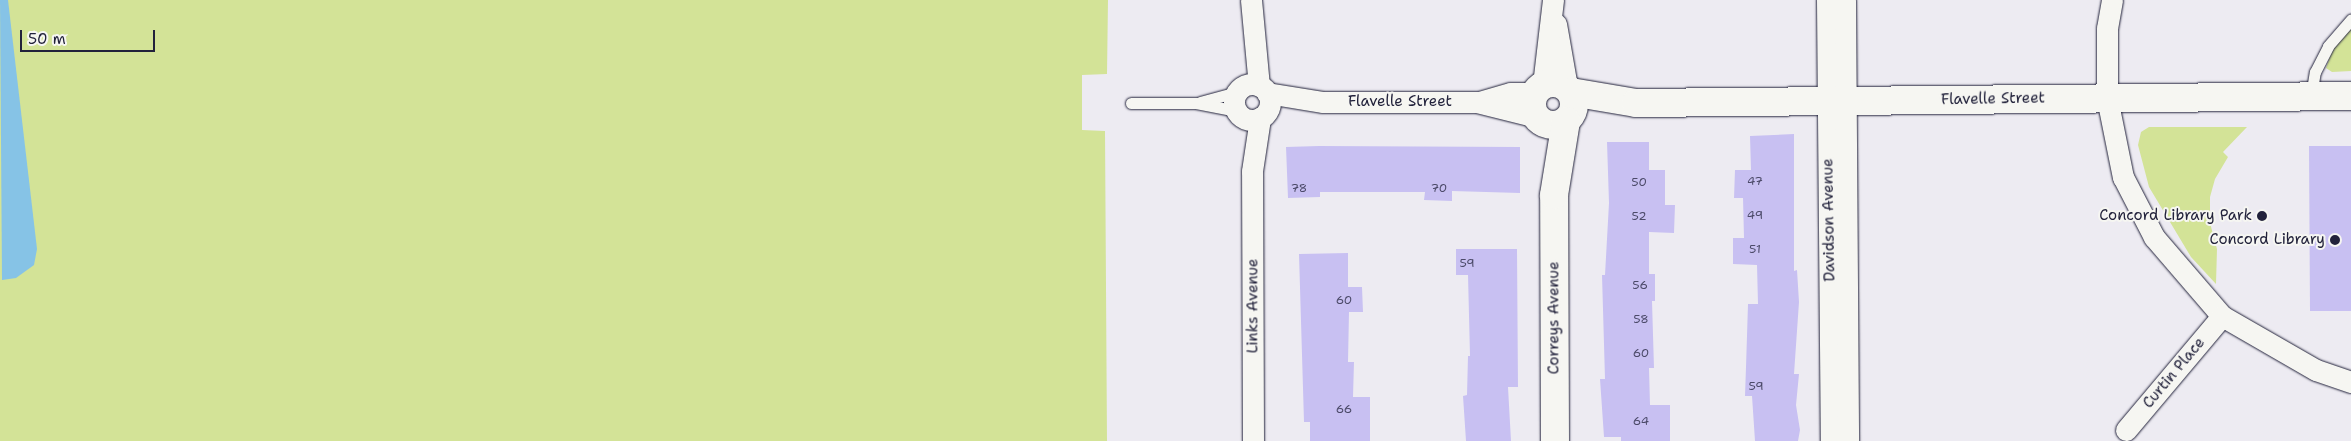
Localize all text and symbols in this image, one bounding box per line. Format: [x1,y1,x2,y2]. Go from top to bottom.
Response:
scale bar [22,20,158,52]
text: 50 m [28,29,66,49]
street label: Flavelle Street [1941,89,2045,109]
street label: Flavelle Street [1348,93,1452,111]
street label: Davidson Avenue [1819,158,1839,282]
house number: 47 [1747,175,1763,189]
house number: 50 [1631,176,1647,190]
house number: 78 [1291,182,1307,196]
house number: 70 [1431,182,1447,196]
place label: Concord Library Park [2099,207,2252,225]
house number: 49 [1747,209,1763,223]
house number: 52 [1631,210,1647,224]
marker: Concord Library Park [2256,210,2268,222]
place label: Concord Library [2210,231,2325,249]
marker: Concord Library [2329,234,2341,246]
house number: 51 [1749,243,1761,257]
house number: 59 [1459,257,1475,271]
street label: Links Avenue [1244,259,1262,353]
street label: Correys Avenue [1545,262,1563,374]
house number: 56 [1632,279,1648,293]
house number: 60 [1336,294,1352,308]
house number: 58 [1633,313,1649,327]
street label: Curtin Place [2139,334,2209,412]
house number: 60 [1633,347,1649,361]
house number: 59 [1748,380,1764,394]
house number: 66 [1336,403,1352,417]
house number: 64 [1633,415,1649,429]

